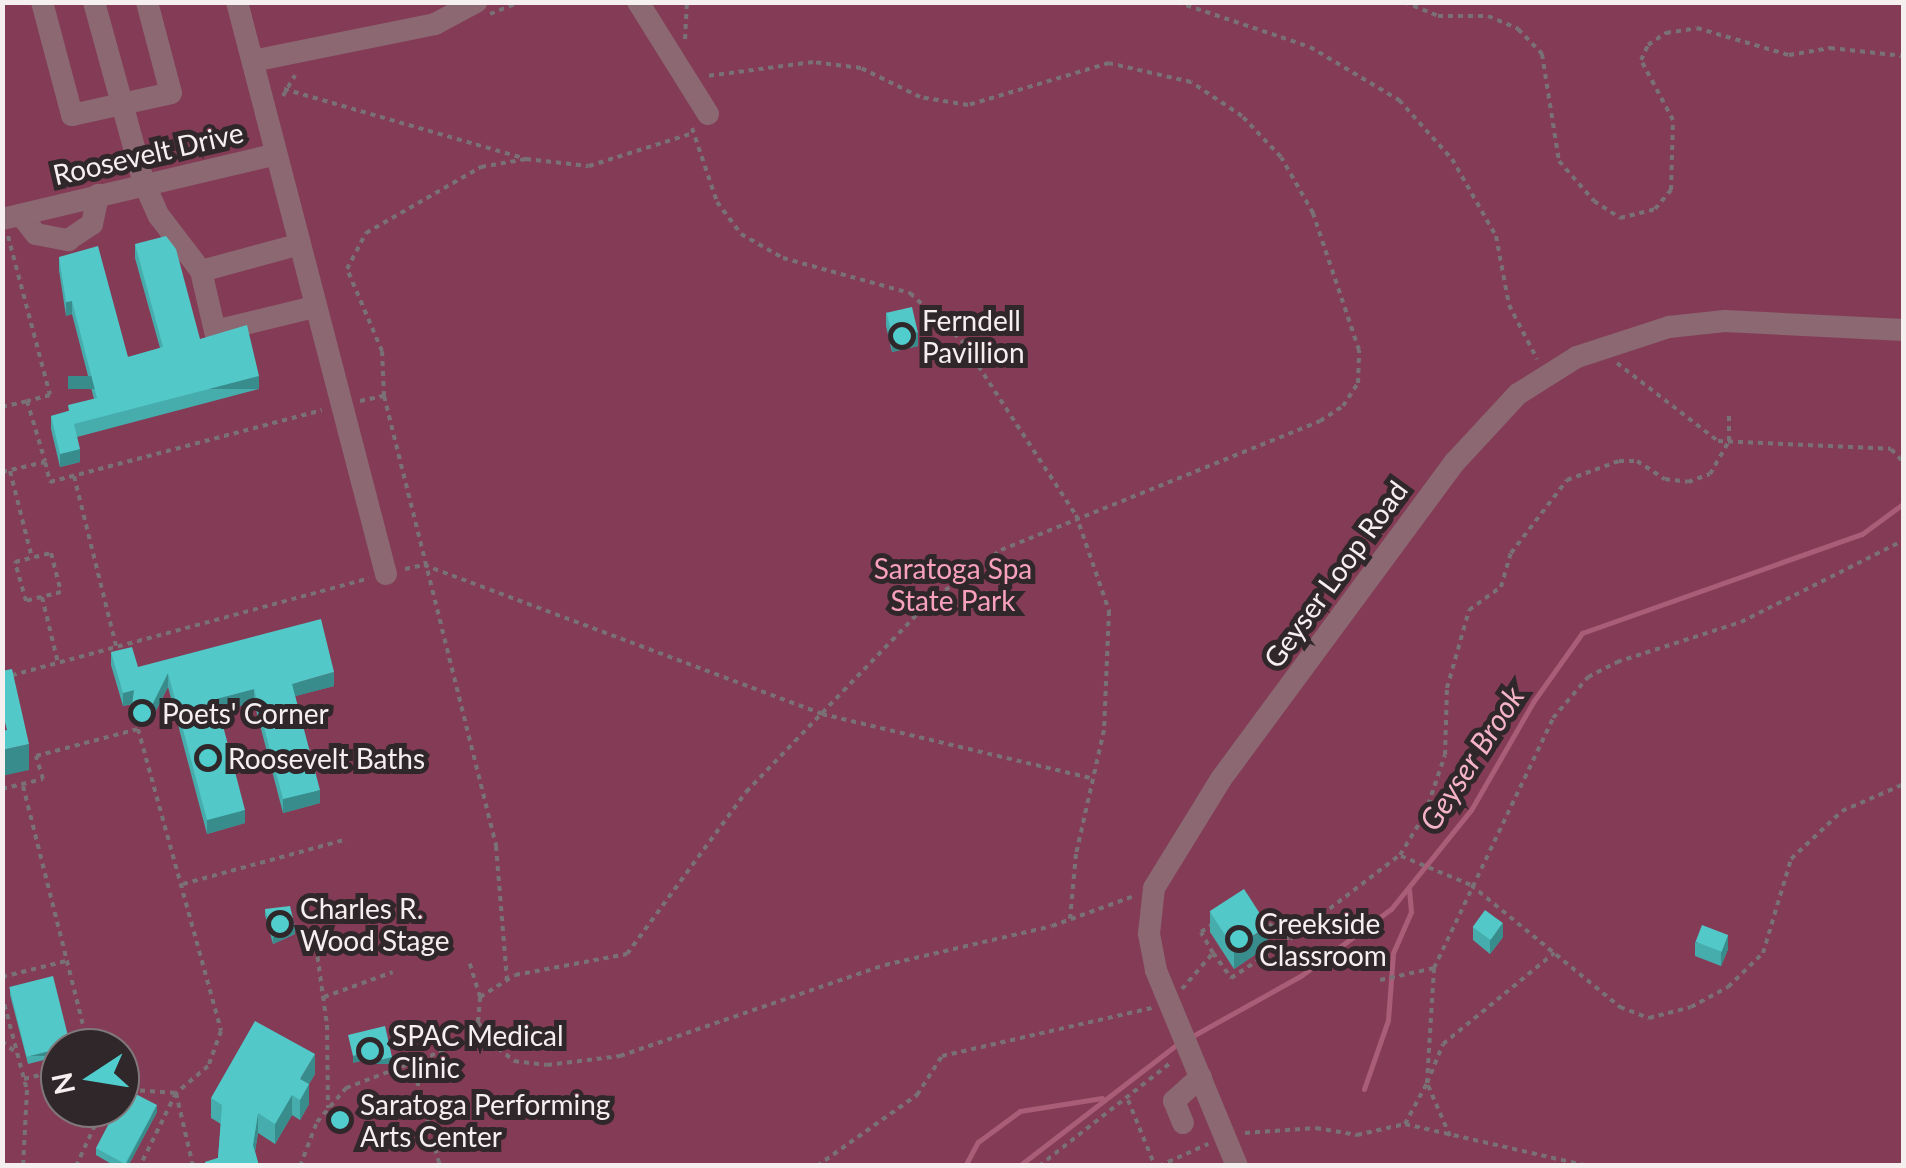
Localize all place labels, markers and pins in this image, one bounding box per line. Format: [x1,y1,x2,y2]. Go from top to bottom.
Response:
place label: Ferndell Pavillion [922,303,1025,369]
marker: Ferndell Pavillion [891,325,913,347]
place label: Poets' Corner [162,696,329,730]
marker: Poets' Corner [131,702,153,724]
place label: Roosevelt Baths [228,741,425,775]
marker: Roosevelt Baths [197,747,219,769]
place label: Charles R. Wood Stage [300,891,450,957]
place label: Creekside Classroom [1259,906,1387,972]
marker: Charles R. Wood Stage [269,913,291,935]
marker: Creekside Classroom [1228,928,1250,950]
place label: SPAC Medical Clinic [392,1018,564,1084]
marker: SPAC Medical Clinic [357,1038,383,1064]
place label: Saratoga Performing Arts Center [360,1087,610,1153]
marker: Saratoga Performing Arts Center [329,1109,351,1131]

